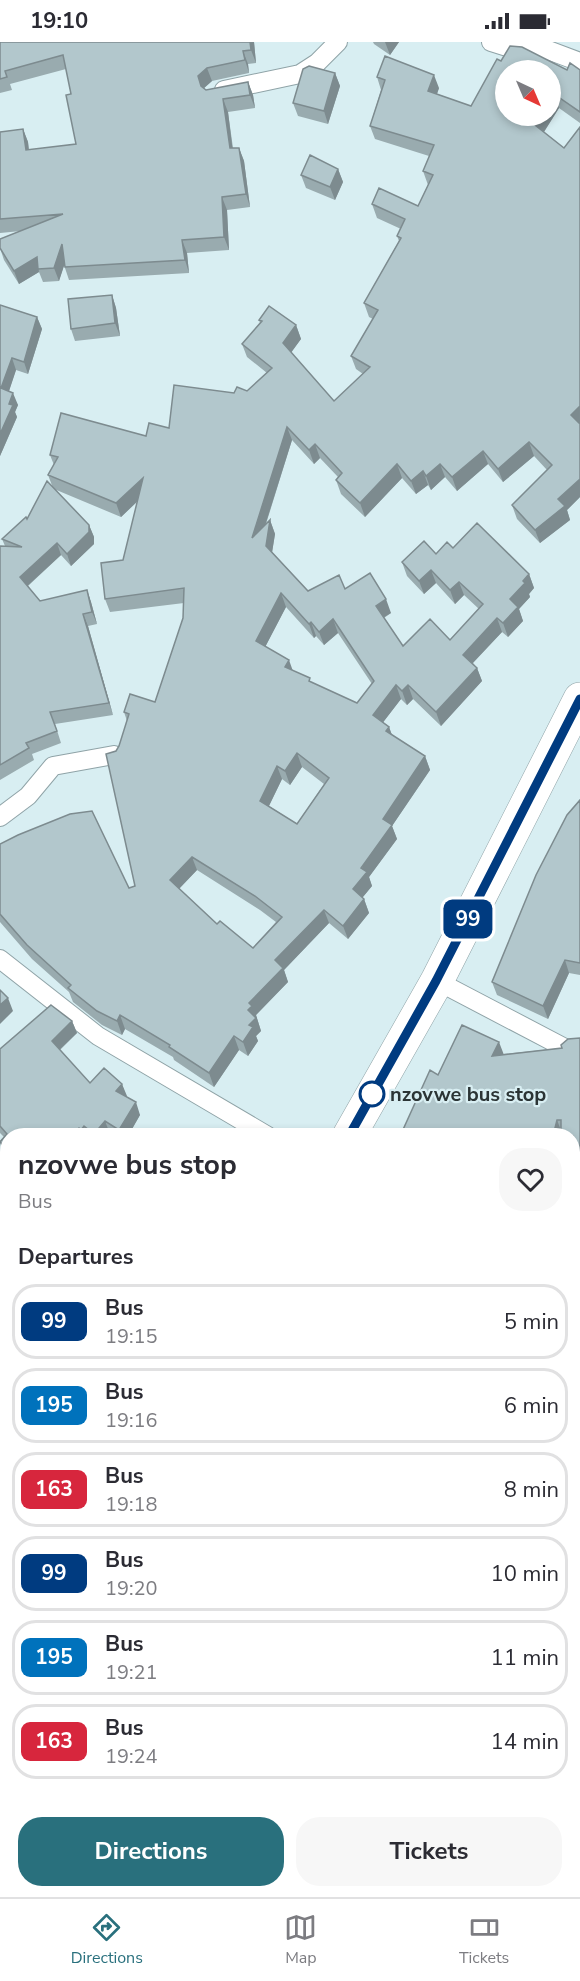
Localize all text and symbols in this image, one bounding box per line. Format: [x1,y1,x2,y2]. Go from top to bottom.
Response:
text: 19:10 [30,6,88,36]
north arrow [495,60,561,126]
map controls [495,60,561,126]
line badge: 99 [441,900,495,938]
text: 99 [455,905,481,933]
marker: nzovwe bus stop [359,1081,385,1107]
place label: nzovwe bus stop [390,1081,546,1108]
text: nzovwe bus stop [18,1146,237,1184]
button: heart [499,1148,562,1211]
text: Bus [18,1188,52,1215]
text: Departures [18,1242,133,1272]
text: Bus [105,1293,144,1323]
text: 99 [41,1307,67,1335]
text: 5 min [504,1307,559,1337]
text: 19:15 [105,1323,158,1350]
text: Bus [105,1377,144,1407]
text: 195 [35,1391,73,1419]
text: 6 min [504,1391,559,1421]
text: 19:16 [105,1407,158,1434]
text: Bus [105,1461,144,1491]
text: 163 [35,1475,73,1503]
text: 8 min [504,1475,559,1505]
text: 19:18 [105,1491,158,1518]
text: Bus [105,1545,144,1575]
text: 99 [41,1559,67,1587]
text: 10 min [491,1559,559,1589]
text: 19:20 [105,1575,158,1602]
text: Bus [105,1629,144,1659]
text: 195 [35,1643,73,1671]
text: 11 min [491,1643,559,1673]
text: 19:21 [105,1659,158,1686]
text: Bus [105,1713,144,1743]
text: 163 [35,1727,73,1755]
text: 14 min [491,1727,559,1757]
text: 19:24 [105,1743,158,1770]
button: Directions [18,1817,284,1886]
button: Tickets [296,1817,562,1886]
tab: Directions [71,1911,143,1969]
tab: Map [284,1911,317,1969]
tab: Tickets [459,1911,509,1969]

